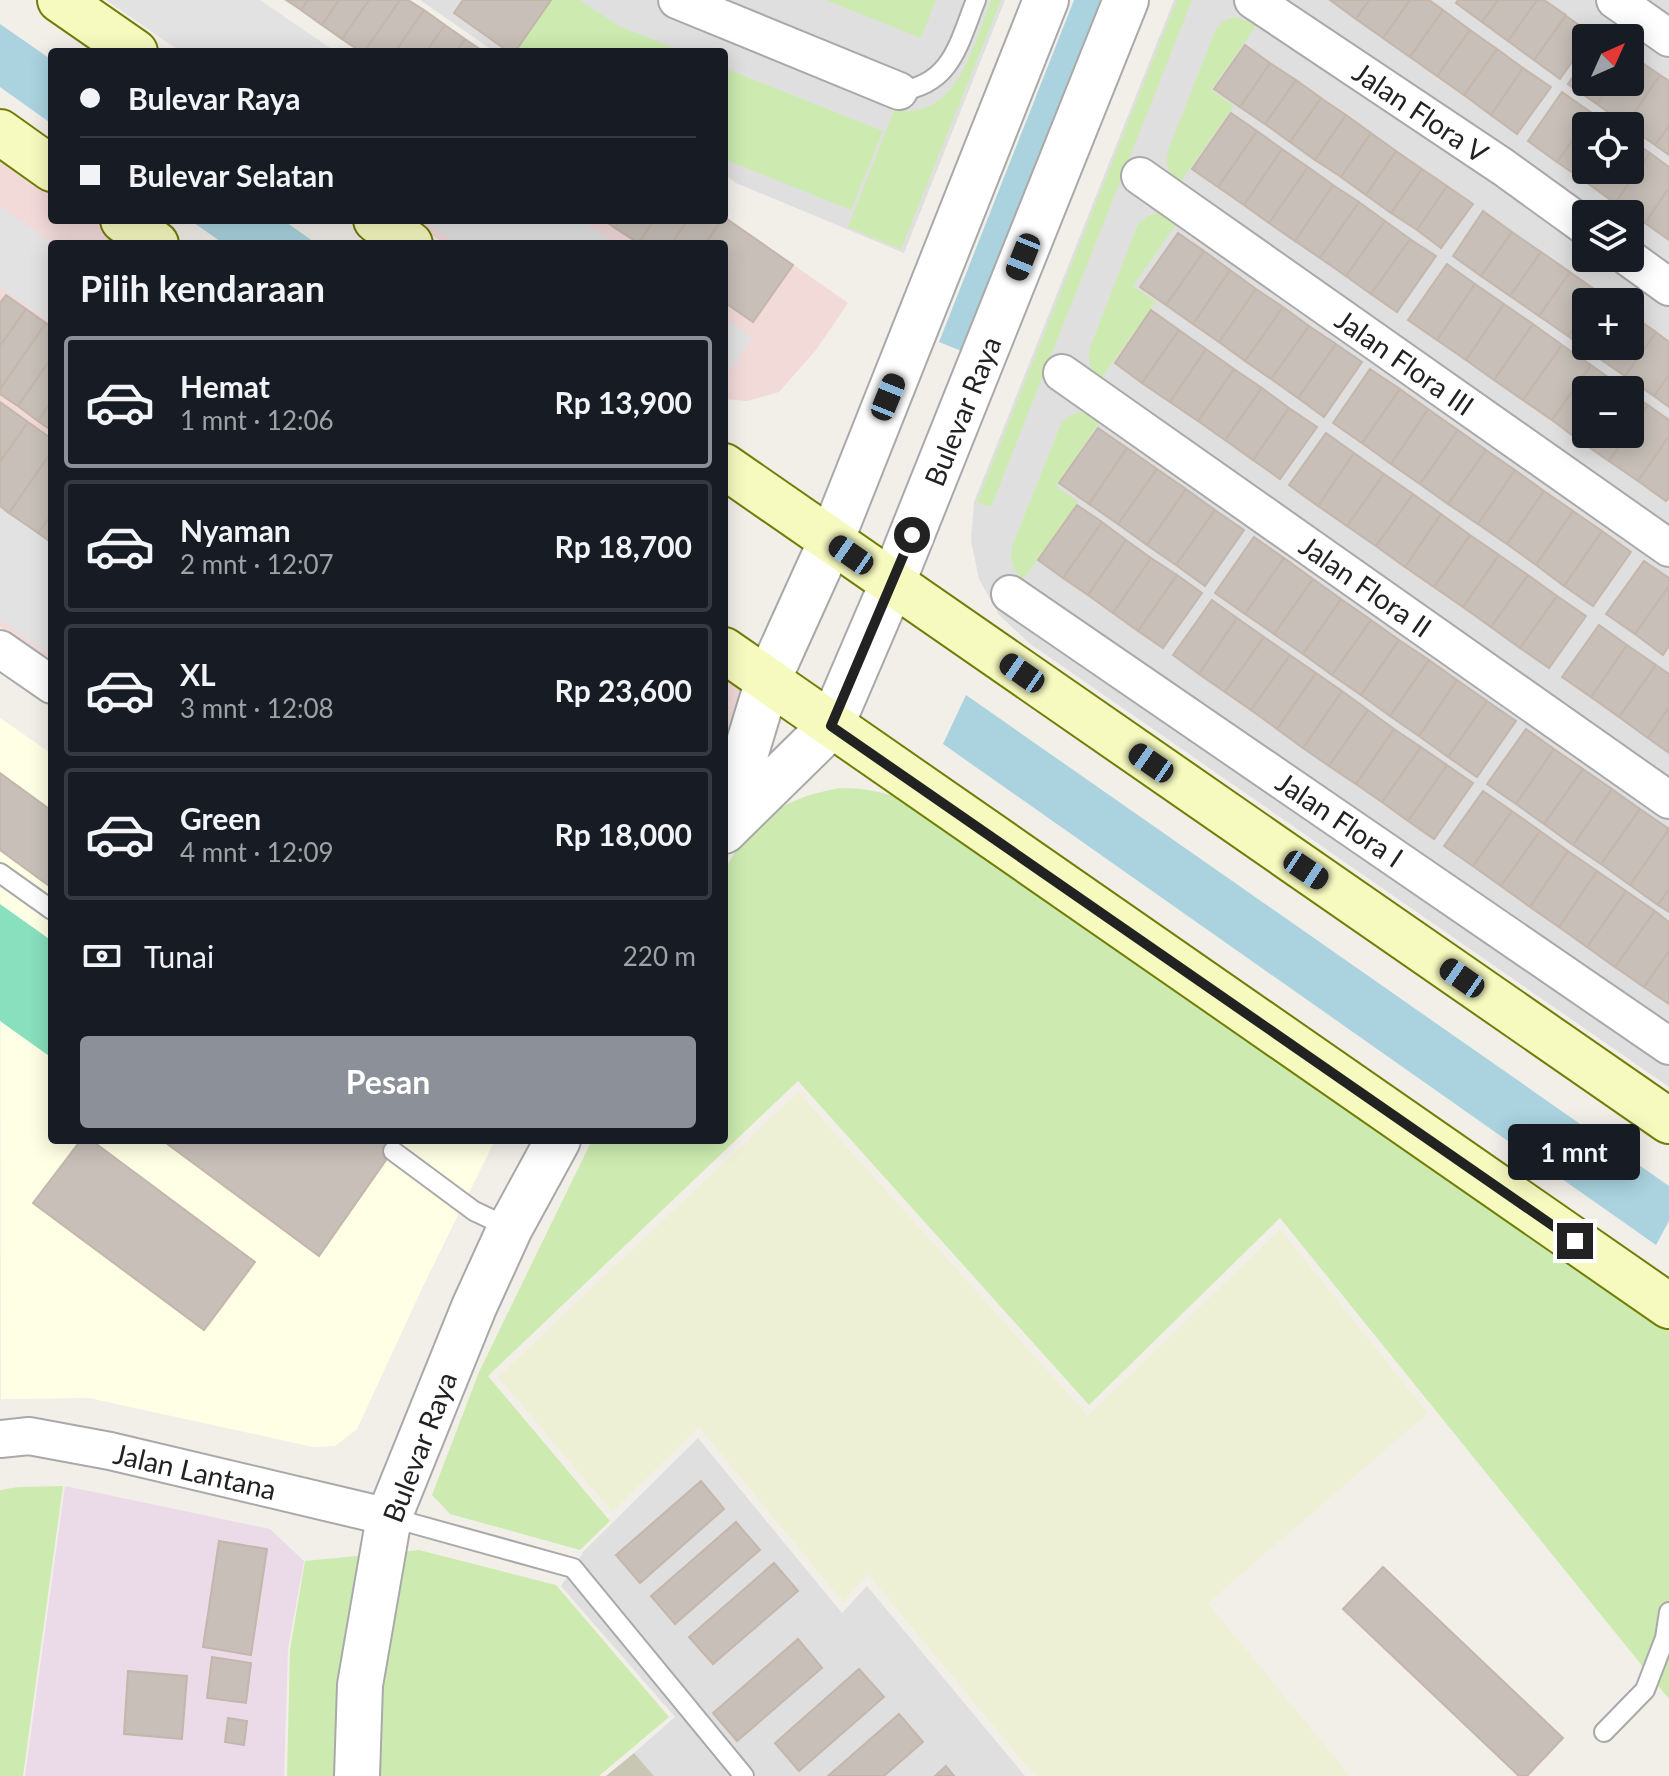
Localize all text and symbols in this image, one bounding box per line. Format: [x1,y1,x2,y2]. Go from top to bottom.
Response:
north arrow [1572,24,1644,96]
map controls [1572,24,1644,448]
street label: Jalan Flora V [1347,54,1495,170]
text: Bulevar Raya [128,80,301,116]
button: locate [1572,112,1644,184]
text: Bulevar Selatan [128,157,334,193]
button: layers [1572,200,1644,272]
car [1003,230,1043,284]
text: Pilih kendaraan [80,266,325,310]
button: + [1572,288,1644,360]
street label: Jalan Flora III [1329,302,1481,422]
street label: Bulevar Raya [917,331,1007,491]
icon: car [84,366,156,438]
text: Hemat [180,368,270,404]
car [868,370,908,424]
button: − [1572,376,1644,448]
text: Rp 13,900 [555,384,692,420]
text: 1 mnt · 12:06 [180,404,334,436]
icon: car [84,510,156,582]
text: Nyaman [180,512,291,548]
route start [894,517,930,553]
text: Rp 18,700 [555,528,692,564]
street label: Jalan Flora II [1293,528,1439,644]
car [824,531,878,579]
text: 2 mnt · 12:07 [180,548,334,580]
car [995,649,1049,697]
icon: car [84,654,156,726]
text: XL [180,656,216,692]
text: Rp 23,600 [555,672,692,708]
text: 3 mnt · 12:08 [180,692,334,724]
car [1124,739,1178,787]
street label: Jalan Flora I [1270,764,1410,874]
icon: car [84,798,156,870]
text: Green [180,800,261,836]
text: Rp 18,000 [555,816,692,852]
text: 4 mnt · 12:09 [180,836,334,868]
car [1279,847,1333,893]
icon: cash [80,934,124,978]
text: Tunai [144,938,214,974]
text: 220 m [623,940,696,972]
car [1435,954,1489,1002]
button: Pesan [80,1036,696,1128]
callout: 1 mnt [1509,1125,1641,1181]
text: 1 mnt [1540,1136,1608,1168]
route end [1557,1223,1593,1259]
street label: Bulevar Raya [375,1367,463,1527]
street label: Jalan Lantana [110,1436,280,1506]

